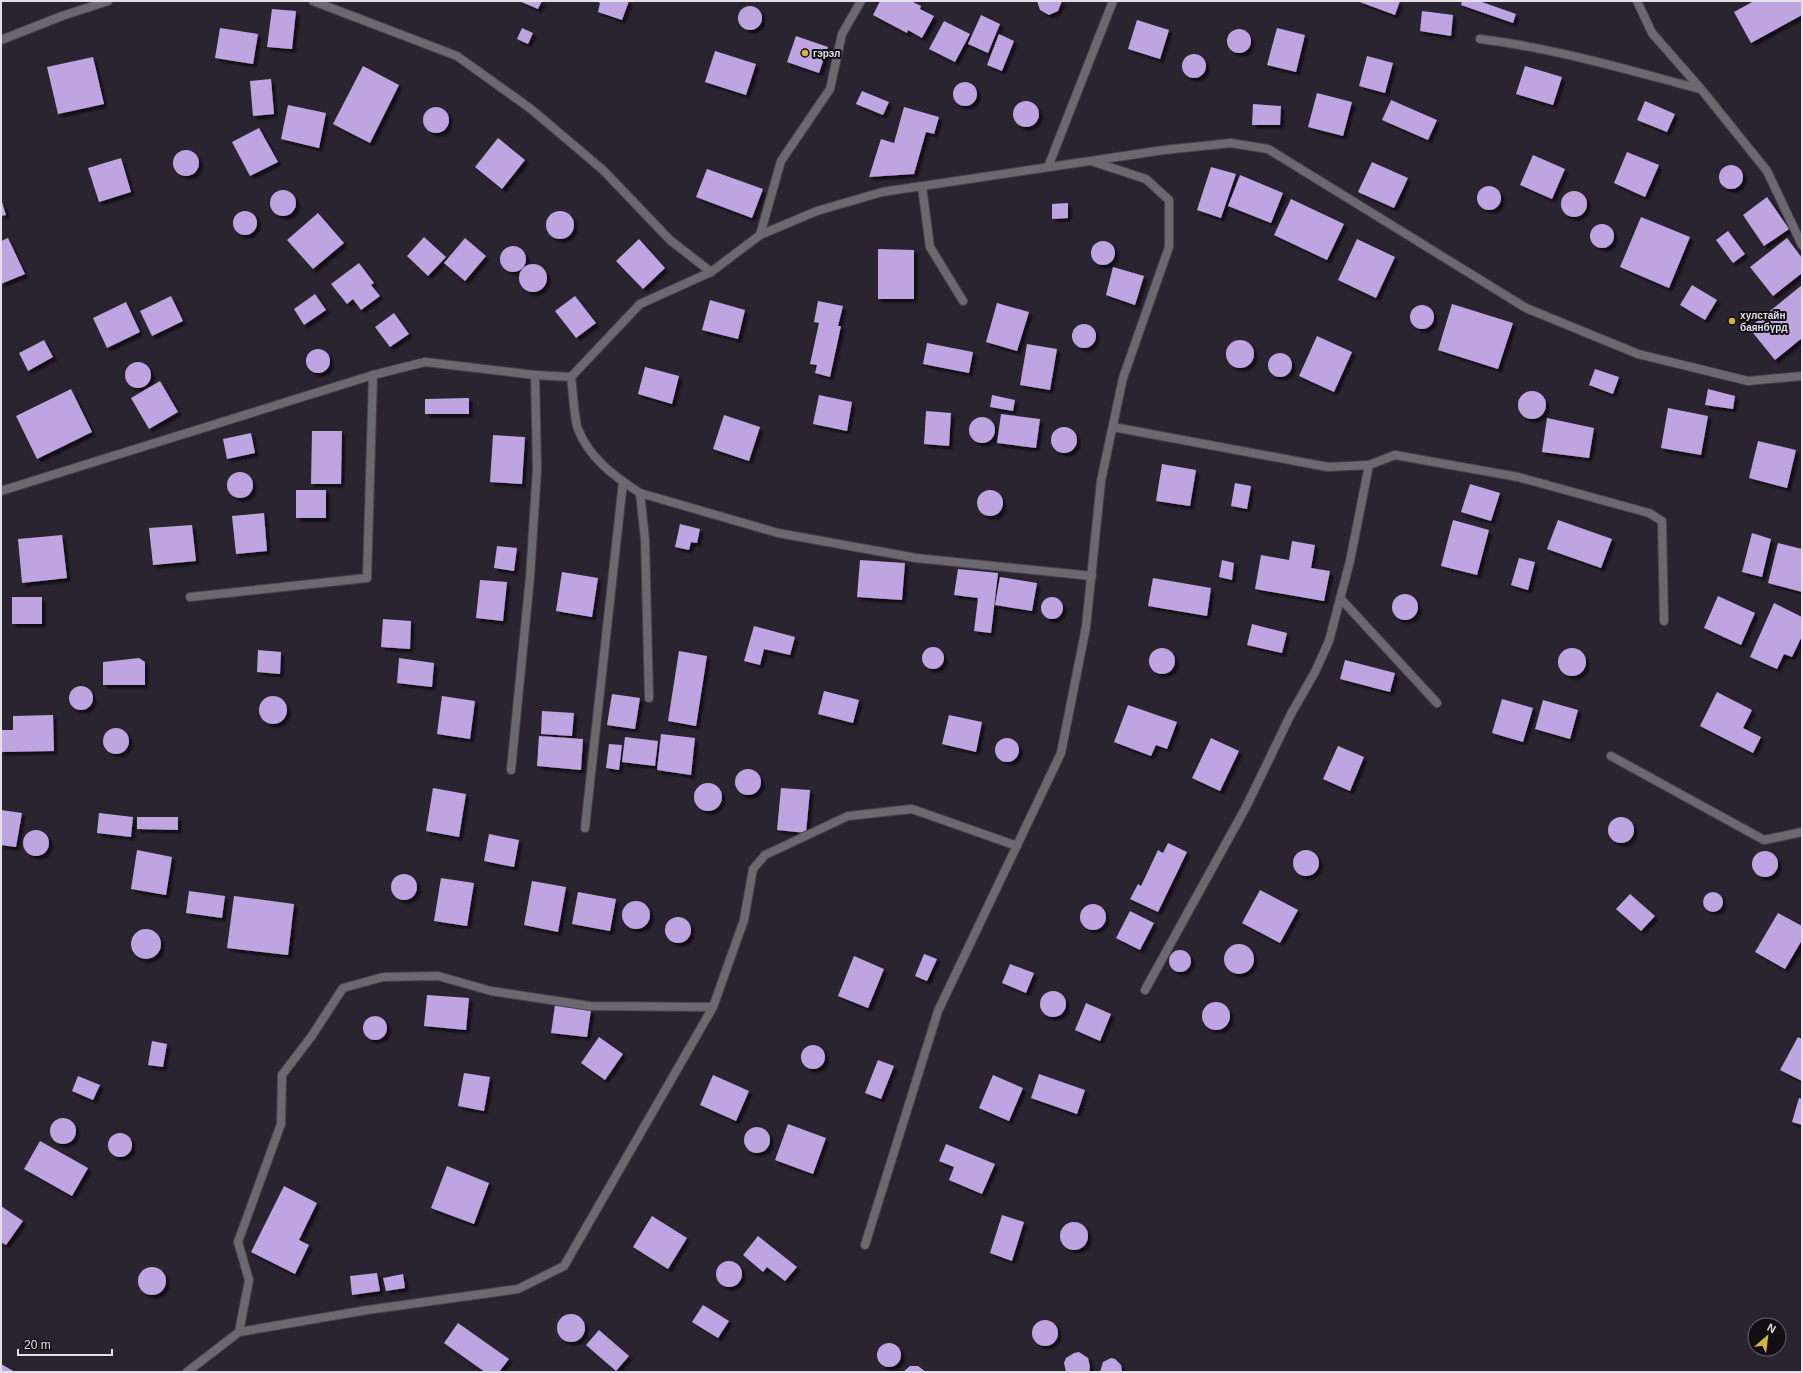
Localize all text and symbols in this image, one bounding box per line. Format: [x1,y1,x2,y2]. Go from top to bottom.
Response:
marker: гэрэл [800,48,810,58]
place label: гэрэл [813,48,840,59]
place label: хулстайн баянбүрд [1740,310,1788,333]
marker: хулстайн баянбүрд [1727,316,1737,326]
north arrow [1747,1317,1787,1357]
text: N [1765,1321,1778,1335]
scale bar [18,1331,112,1357]
text: 20 m [24,1338,51,1352]

